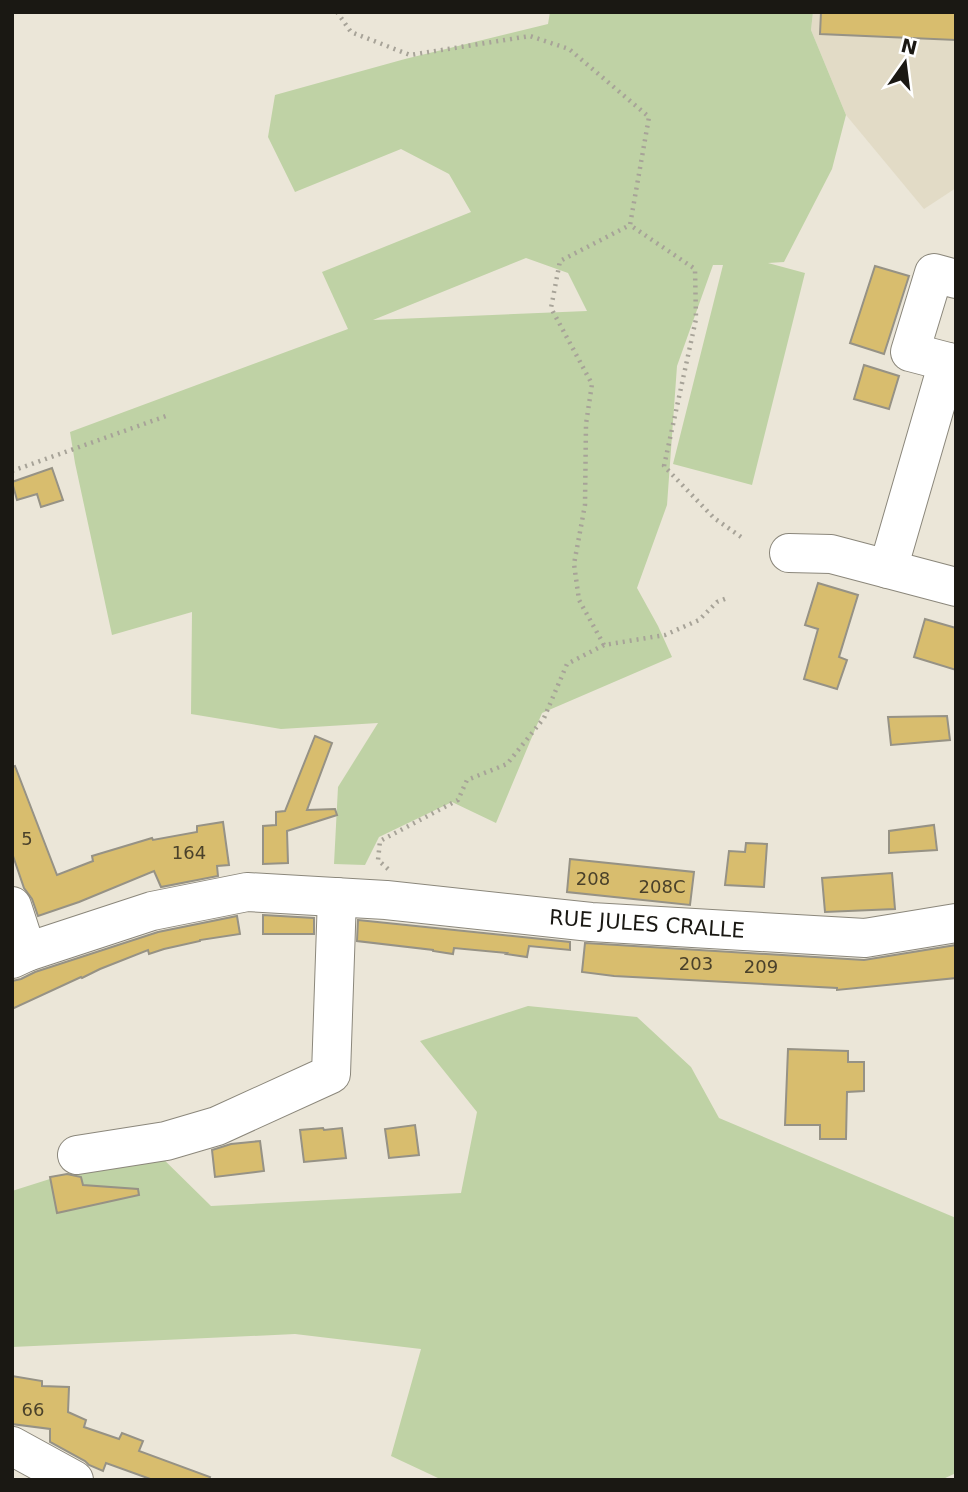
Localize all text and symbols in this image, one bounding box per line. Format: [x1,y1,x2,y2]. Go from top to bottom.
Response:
north arrow [870,28,940,98]
text: N [899,34,919,59]
house number: 5 [21,828,33,849]
house number: 164 [172,842,206,863]
house number: 208 [576,868,610,889]
house number: 208C [639,876,685,897]
street label: RUE JULES CRALLE [548,905,746,943]
house number: 203 [679,953,713,974]
house number: 209 [744,956,778,977]
house number: 66 [22,1399,44,1420]

